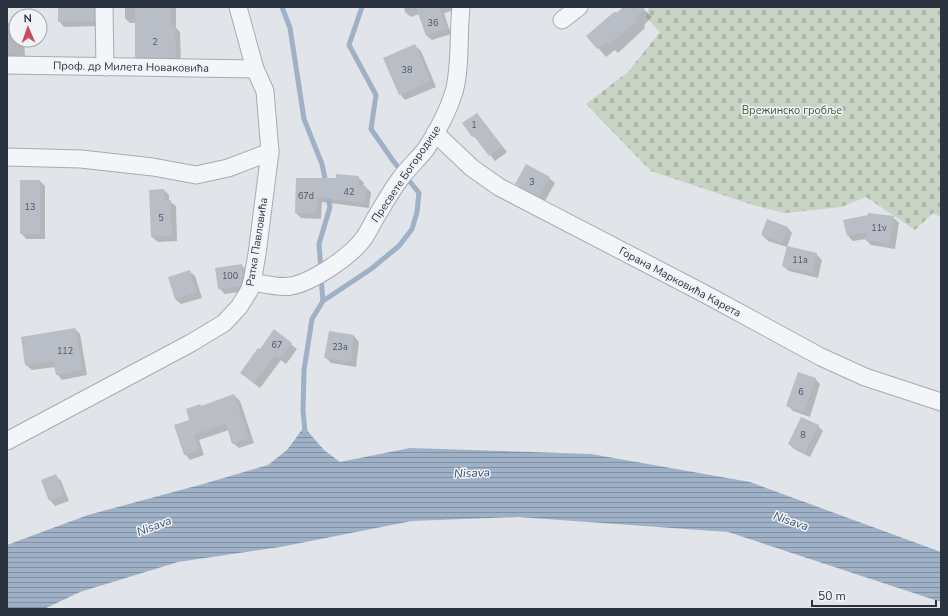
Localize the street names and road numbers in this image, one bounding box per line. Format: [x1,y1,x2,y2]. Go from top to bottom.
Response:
street label: Проф. др Милета Новаковића [53,58,209,76]
street label: Пресвете Богородице [368,122,444,226]
street label: Ратка Павловића [243,196,271,287]
street label: Горана Марковића Карета [616,243,744,321]

